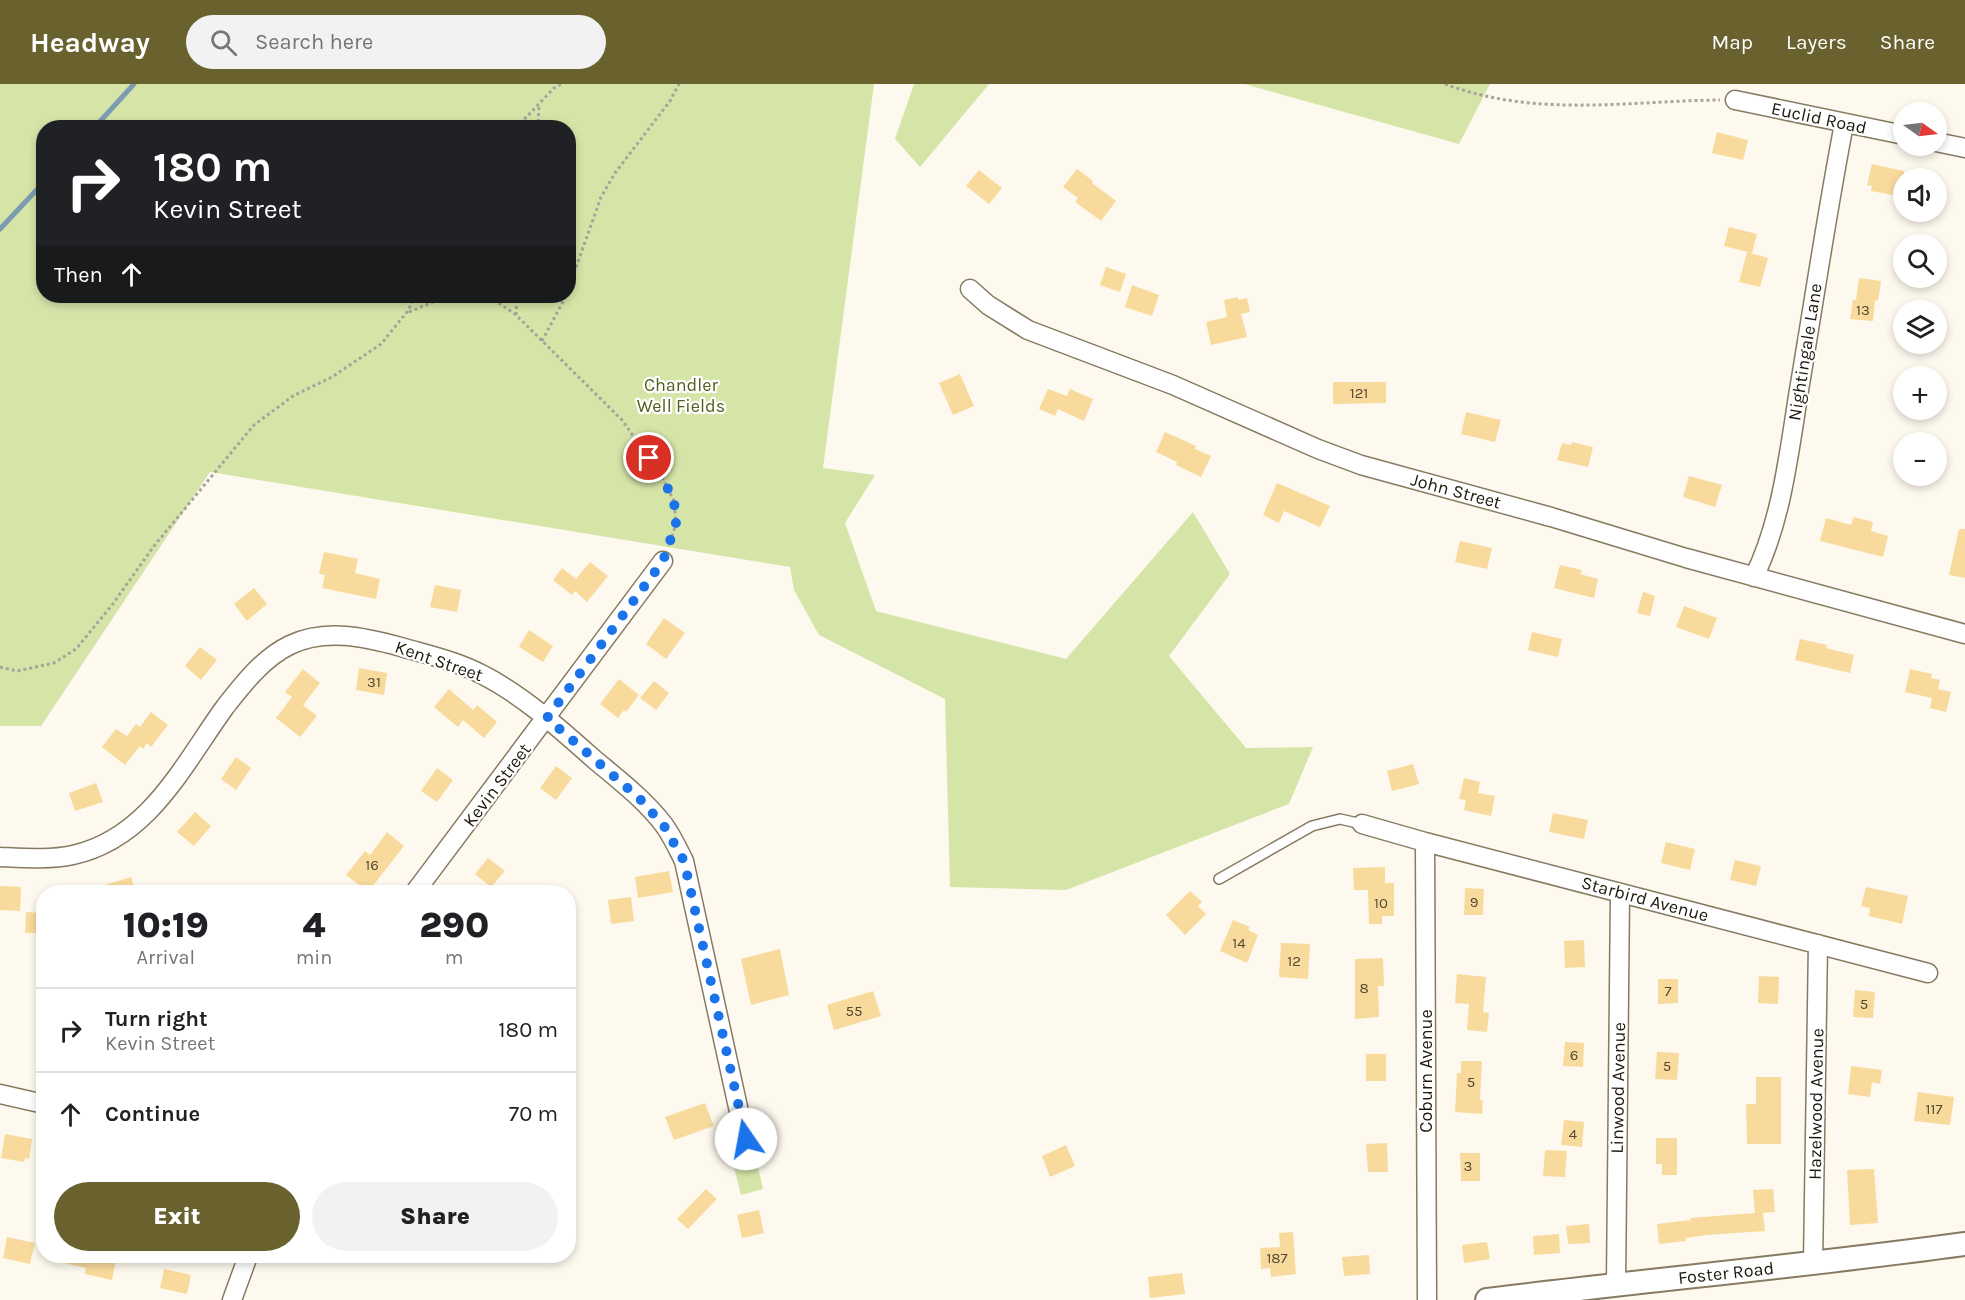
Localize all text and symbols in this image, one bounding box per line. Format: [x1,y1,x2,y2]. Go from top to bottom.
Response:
search box [186,15,606,69]
text: Headway [30,26,150,59]
icon: search [207,26,240,59]
text: Search here [255,29,373,55]
text: Map [1711,30,1753,54]
text: Layers [1786,30,1847,54]
text: Share [1880,30,1935,54]
street label: Euclid Road [1769,97,1869,139]
north arrow [1893,102,1947,156]
map controls [1893,102,1947,486]
text: 180 m [153,142,272,192]
icon: right [54,144,132,222]
button: sound [1893,168,1947,222]
text: Kevin Street [153,193,302,225]
button: search [1893,234,1947,288]
icon: ahead [115,258,148,291]
text: Then [54,262,103,288]
street label: Nightingale Lane [1783,282,1827,422]
button: layers [1893,300,1947,354]
house number: 13 [1856,301,1870,319]
button: + [1893,366,1947,420]
park label: Chandler Well Fields [637,374,725,417]
house number: 121 [1350,384,1368,402]
pin [623,432,674,483]
button: − [1893,432,1947,486]
icon: arrive [632,441,665,474]
street label: John Street [1408,468,1504,514]
street label: Kent Street [392,636,486,686]
house number: 31 [367,673,381,691]
street label: Kevin Street [458,739,536,831]
house number: 16 [365,856,379,874]
street label: Starbird Avenue [1579,871,1711,927]
house number: 9 [1470,893,1478,911]
house number: 10 [1374,894,1388,912]
text: 10:19 [123,904,209,946]
text: 4 [303,904,325,946]
text: 290 [419,904,489,946]
house number: 14 [1232,934,1246,952]
text: Arrival [137,946,195,969]
text: min [296,946,332,969]
text: m [445,946,464,969]
house number: 12 [1287,952,1301,970]
house number: 8 [1359,979,1369,997]
house number: 7 [1664,982,1672,1000]
house number: 5 [1860,995,1868,1013]
house number: 55 [846,1002,862,1020]
text: Turn right [105,1006,208,1032]
street label: Coburn Avenue [1415,1009,1437,1133]
icon: right [54,1014,87,1047]
text: 180 m [498,1017,558,1043]
street label: Linwood Avenue [1606,1022,1630,1154]
street label: Hazelwood Avenue [1804,1028,1828,1180]
text: Kevin Street [105,1032,215,1055]
house number: 6 [1570,1046,1578,1064]
house number: 5 [1663,1057,1671,1075]
house number: 5 [1467,1073,1475,1091]
icon: ahead [54,1098,87,1131]
house number: 117 [1926,1100,1942,1118]
text: Continue [105,1101,200,1127]
text: 70 m [509,1101,558,1127]
position arrow [714,1107,778,1171]
house number: 4 [1569,1125,1578,1143]
house number: 3 [1464,1157,1472,1175]
button: Exit [54,1182,300,1251]
button: Share [312,1182,558,1251]
house number: 187 [1266,1249,1288,1267]
street label: Foster Road [1677,1257,1775,1289]

